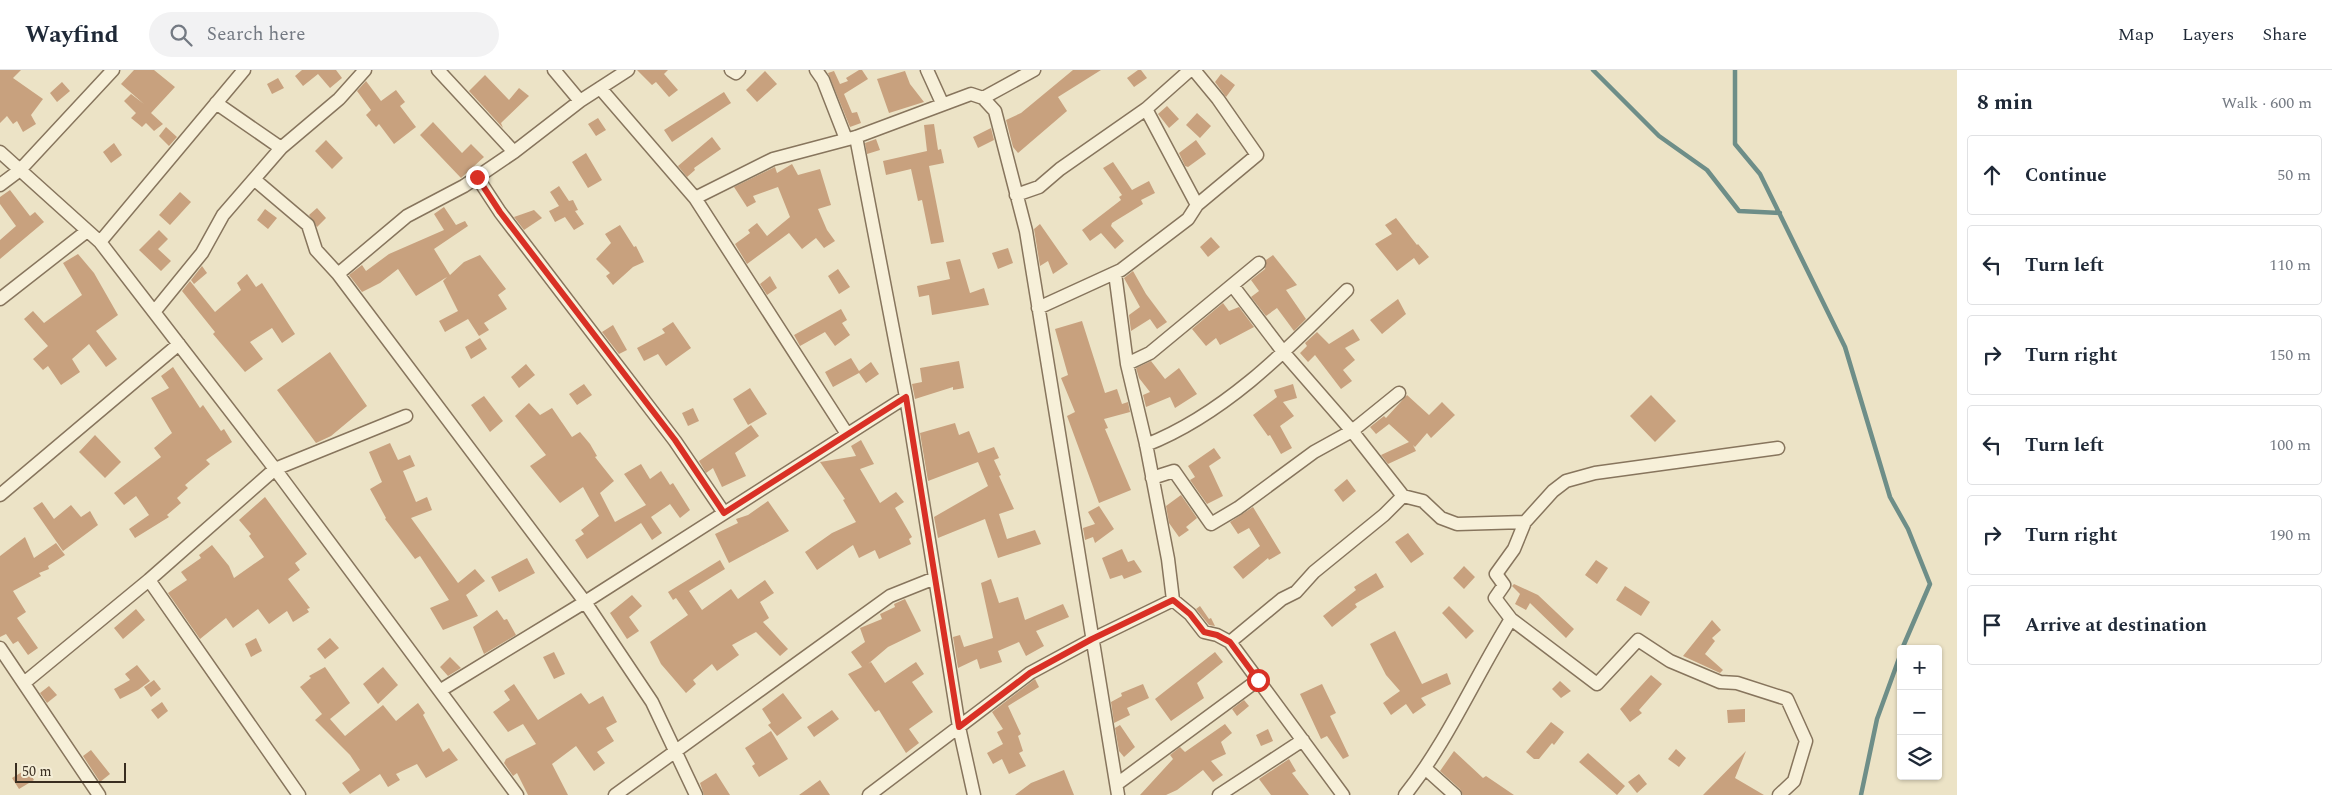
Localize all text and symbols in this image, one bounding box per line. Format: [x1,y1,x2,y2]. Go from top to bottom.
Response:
search box [149,12,499,57]
text: Wayfind [25,17,119,53]
text: Search here [207,20,305,49]
icon: search [167,21,195,49]
text: Map [2118,21,2154,48]
text: Layers [2182,21,2234,48]
text: Share [2262,21,2307,48]
text: 8 min [1977,87,2033,119]
text: Walk · 600 m [2221,91,2312,115]
icon: ahead [1978,161,2006,189]
text: Continue [2025,161,2107,190]
text: 50 m [2277,163,2311,187]
route end [466,166,489,189]
icon: left [1978,251,2006,279]
text: Turn left [2025,251,2104,280]
text: 110 m [2269,253,2311,277]
icon: right [1978,341,2006,369]
text: Turn right [2025,341,2118,370]
text: 150 m [2269,343,2311,367]
icon: left [1978,431,2006,459]
text: Turn left [2025,431,2104,460]
text: 100 m [2269,433,2311,457]
icon: right [1978,521,2006,549]
text: Turn right [2025,521,2118,550]
text: 190 m [2269,523,2311,547]
icon: arrive [1978,611,2006,639]
text: Arrive at destination [2025,611,2207,640]
map controls [1897,645,1942,780]
button: + [1897,645,1942,690]
route start [1247,669,1270,692]
button: − [1897,690,1942,735]
button: layers [1897,735,1942,780]
scale bar [15,760,126,783]
text: 50 m [22,761,52,782]

